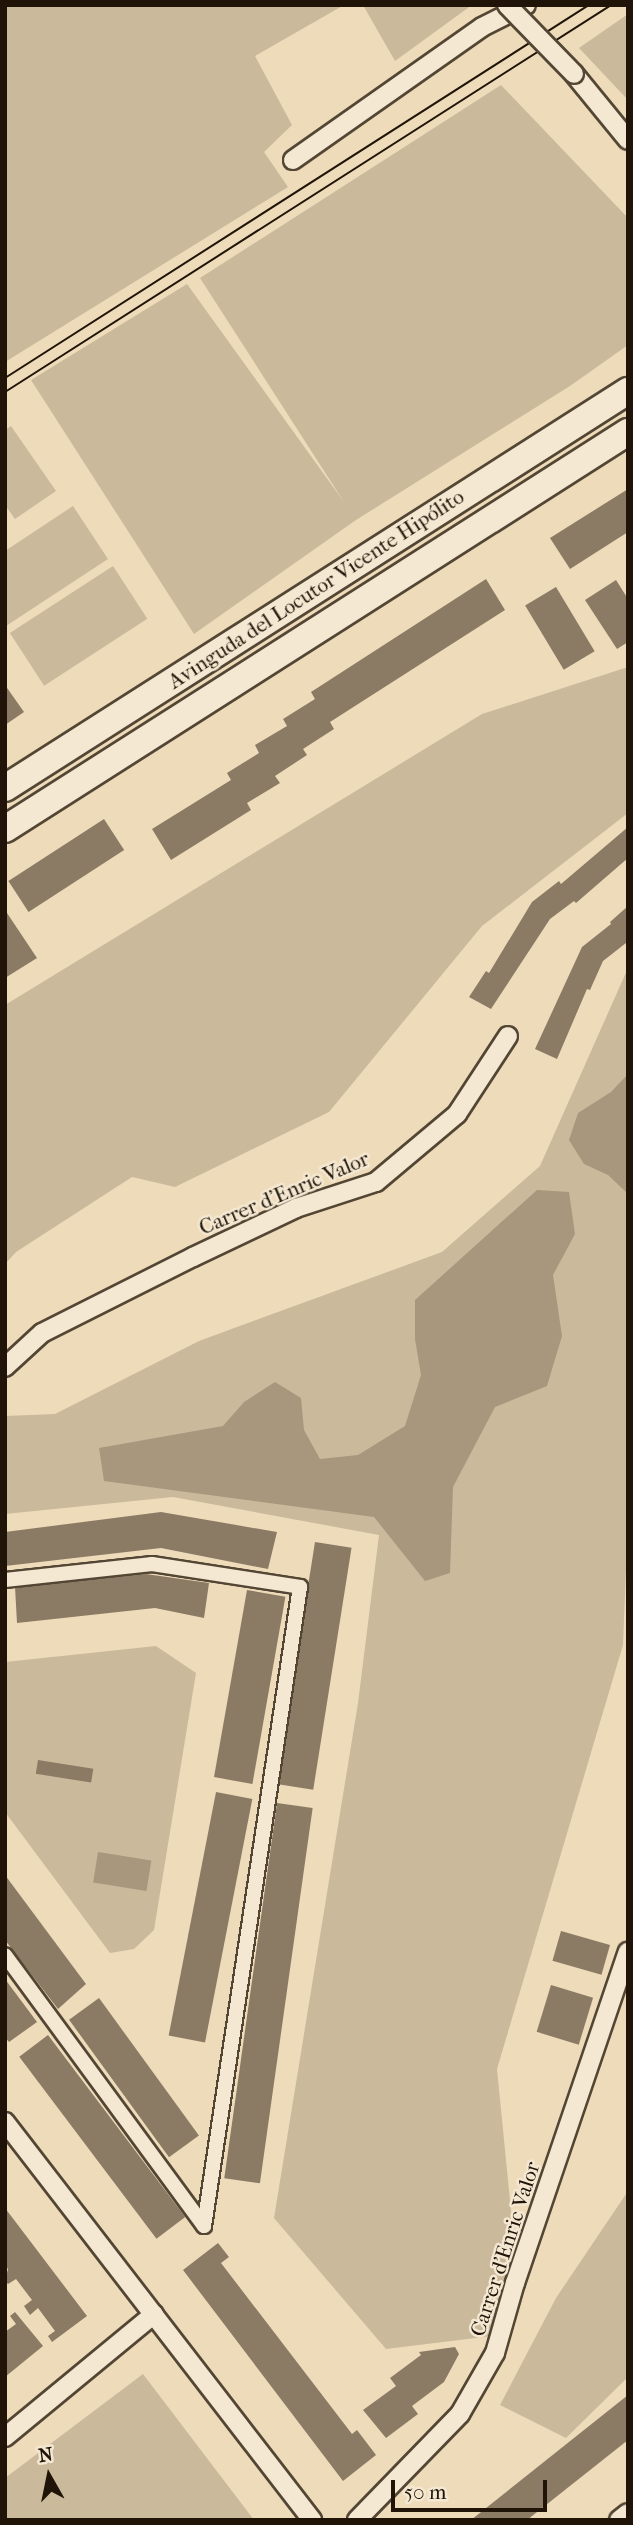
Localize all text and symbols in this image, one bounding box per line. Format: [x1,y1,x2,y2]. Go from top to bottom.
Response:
street label: Avinguda del Locutor Vicente Hipólito [163,484,469,694]
street label: Carrer d'Enric Valor [195,1146,373,1240]
street label: Carrer d'Enric Valor [465,2158,545,2340]
north arrow [14,2441,84,2511]
text: N [37,2443,55,2467]
scale bar [395,2466,551,2510]
text: 50 m [404,2480,447,2504]

